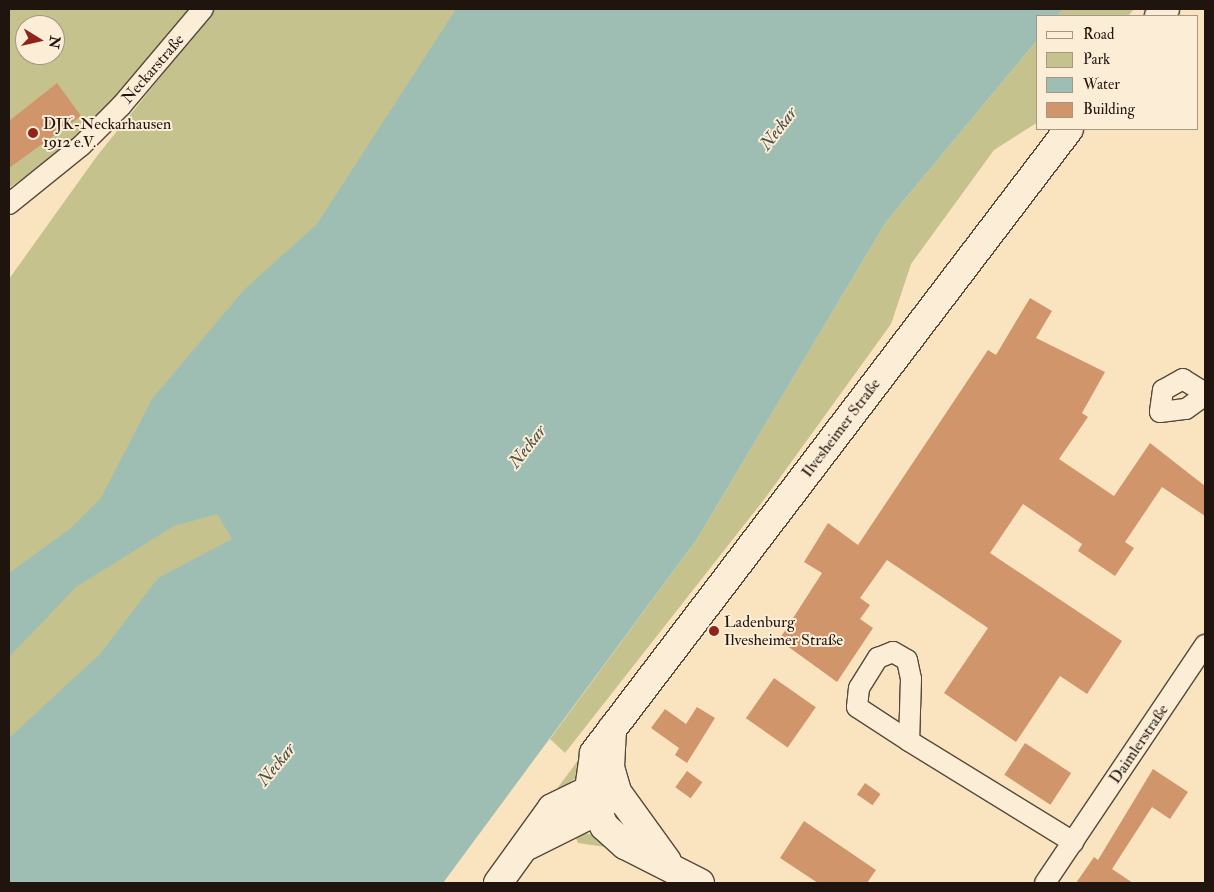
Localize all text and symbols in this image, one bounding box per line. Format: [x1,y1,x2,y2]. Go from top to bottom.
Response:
north arrow [15,15,65,65]
legend [1036,15,1199,130]
text: Road [1083,25,1114,44]
street label: Neckarstraße [118,30,188,108]
text: N [45,35,64,50]
text: Park [1083,50,1110,69]
text: Water [1083,75,1120,94]
text: Building [1083,100,1135,119]
water label: Neckar [756,103,802,155]
place label: DJK-Neckarhausen 1912 e.V. [43,114,171,152]
marker: DJK-Neckarhausen 1912 e.V. [27,127,39,139]
street label: Ilvesheimer Straße [798,375,884,481]
water label: Neckar [505,421,551,473]
place label: Ladenburg Ilvesheimer Straße [724,612,843,650]
marker: Ladenburg Ilvesheimer Straße [708,625,720,637]
street label: Daimlerstraße [1105,701,1173,787]
water label: Neckar [253,739,301,791]

